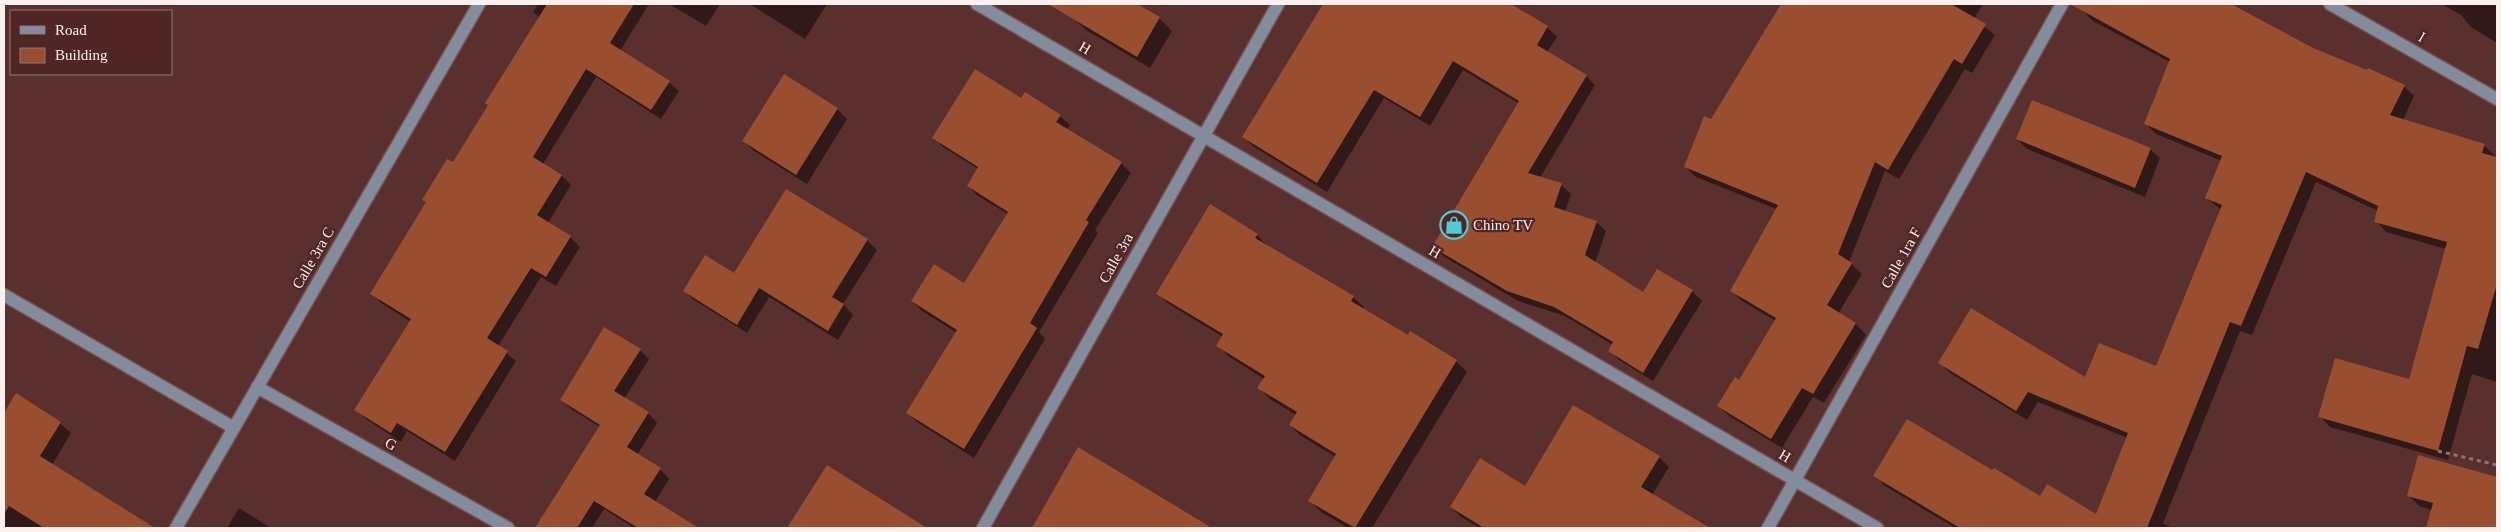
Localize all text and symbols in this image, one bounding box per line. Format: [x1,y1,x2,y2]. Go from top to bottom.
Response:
legend [10,10,172,75]
text: Road [55,22,87,38]
street label: I [2416,29,2428,45]
street label: H [1076,38,1094,58]
text: Building [55,47,108,63]
shop icon: Chino TV [1439,210,1469,240]
place label: Chino TV [1473,217,1533,233]
street label: Calle 3ra C [289,224,337,292]
street label: Calle 1ra F [1878,225,1924,291]
street label: Calle 3ra [1096,230,1136,286]
street label: H [1426,242,1444,262]
street label: G [382,434,400,454]
street label: H [1776,446,1794,466]

